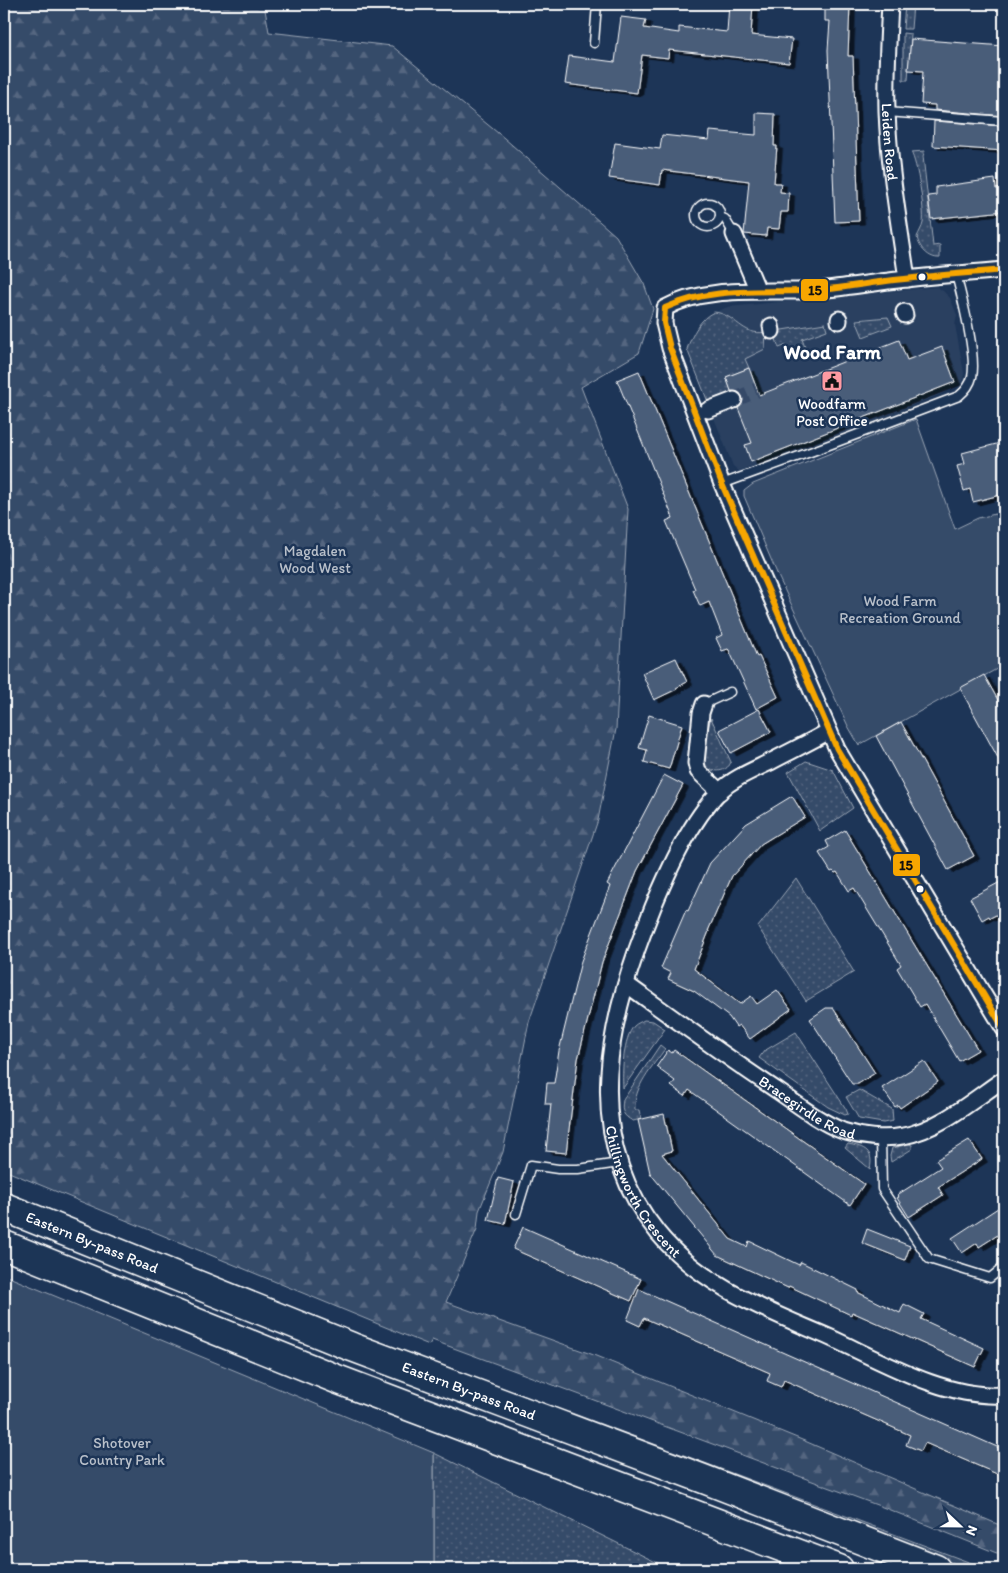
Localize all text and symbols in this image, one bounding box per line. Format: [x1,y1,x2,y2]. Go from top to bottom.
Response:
street label: Leiden Road [878,103,902,182]
unlabelled marker [917,272,927,282]
line badge: 15 [800,278,829,302]
text: 15 [808,282,823,299]
district label: Wood Farm [783,340,881,364]
public building icon: Woodfarm Post Office [820,369,844,393]
place label: Woodfarm Post Office [796,395,868,430]
park label: Magdalen Wood West [279,542,351,577]
park label: Wood Farm Recreation Ground [839,592,961,627]
line badge: 15 [892,853,921,877]
text: 15 [899,857,914,874]
unlabelled marker [915,884,925,894]
street label: Bracegirdle Road [755,1072,858,1143]
street label: Chillingworth Crescent [602,1124,685,1262]
street label: Eastern By-pass Road [23,1208,161,1277]
street label: Eastern By-pass Road [400,1358,538,1424]
park label: Shotover Country Park [79,1434,165,1469]
north arrow [936,1500,986,1550]
text: N [962,1523,981,1538]

